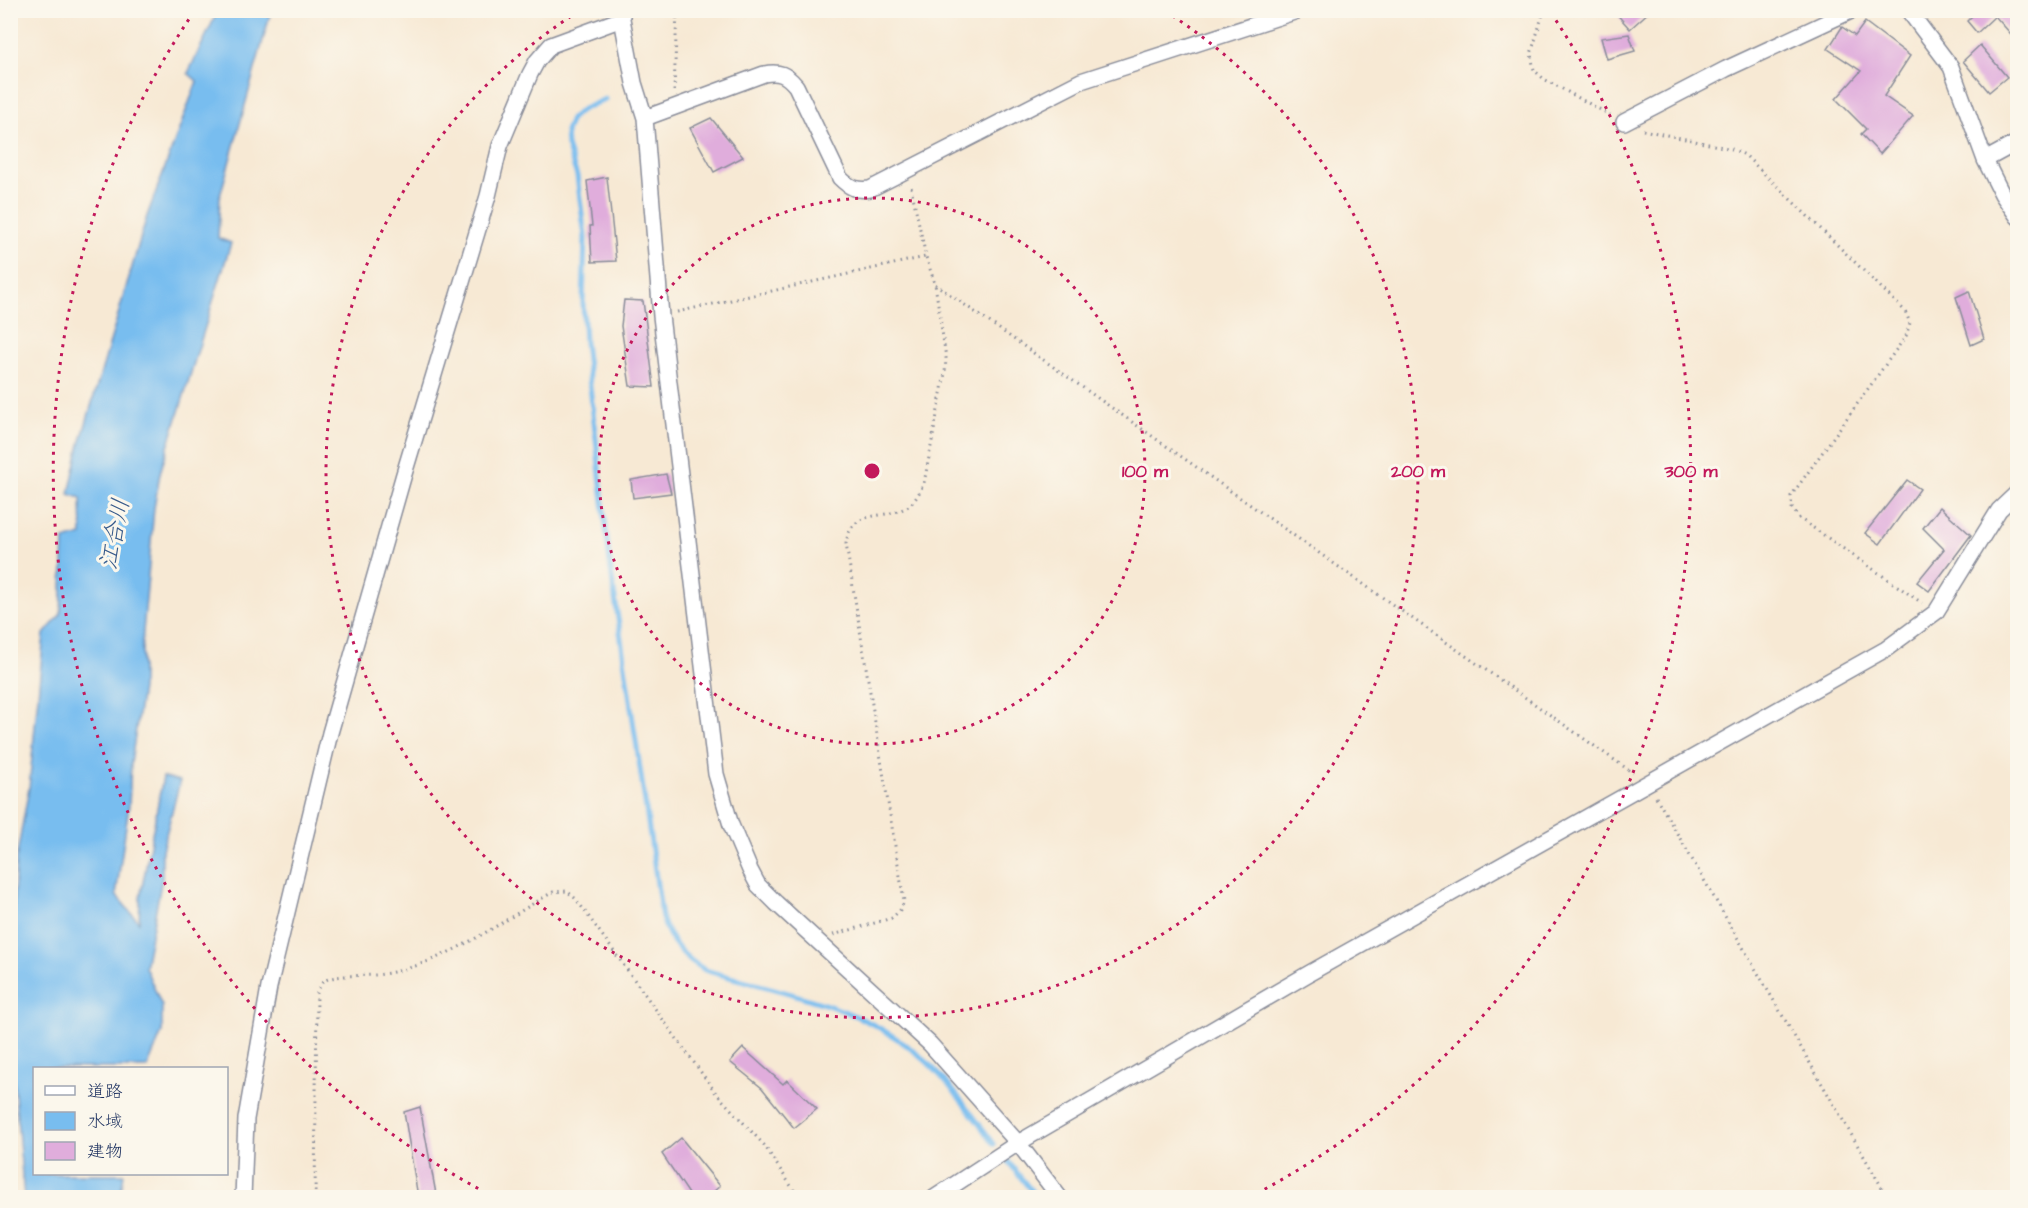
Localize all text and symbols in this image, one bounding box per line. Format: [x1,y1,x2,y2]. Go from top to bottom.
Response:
text: 100 m [1122,459,1169,484]
text: 200 m [1390,459,1446,484]
text: 300 m [1663,459,1719,484]
centre of rings [862,461,882,481]
water label: 江合川 [91,496,139,573]
legend [33,1067,228,1175]
text: 道路 [87,1079,123,1104]
text: 水域 [87,1109,123,1134]
text: 建物 [87,1139,123,1164]

